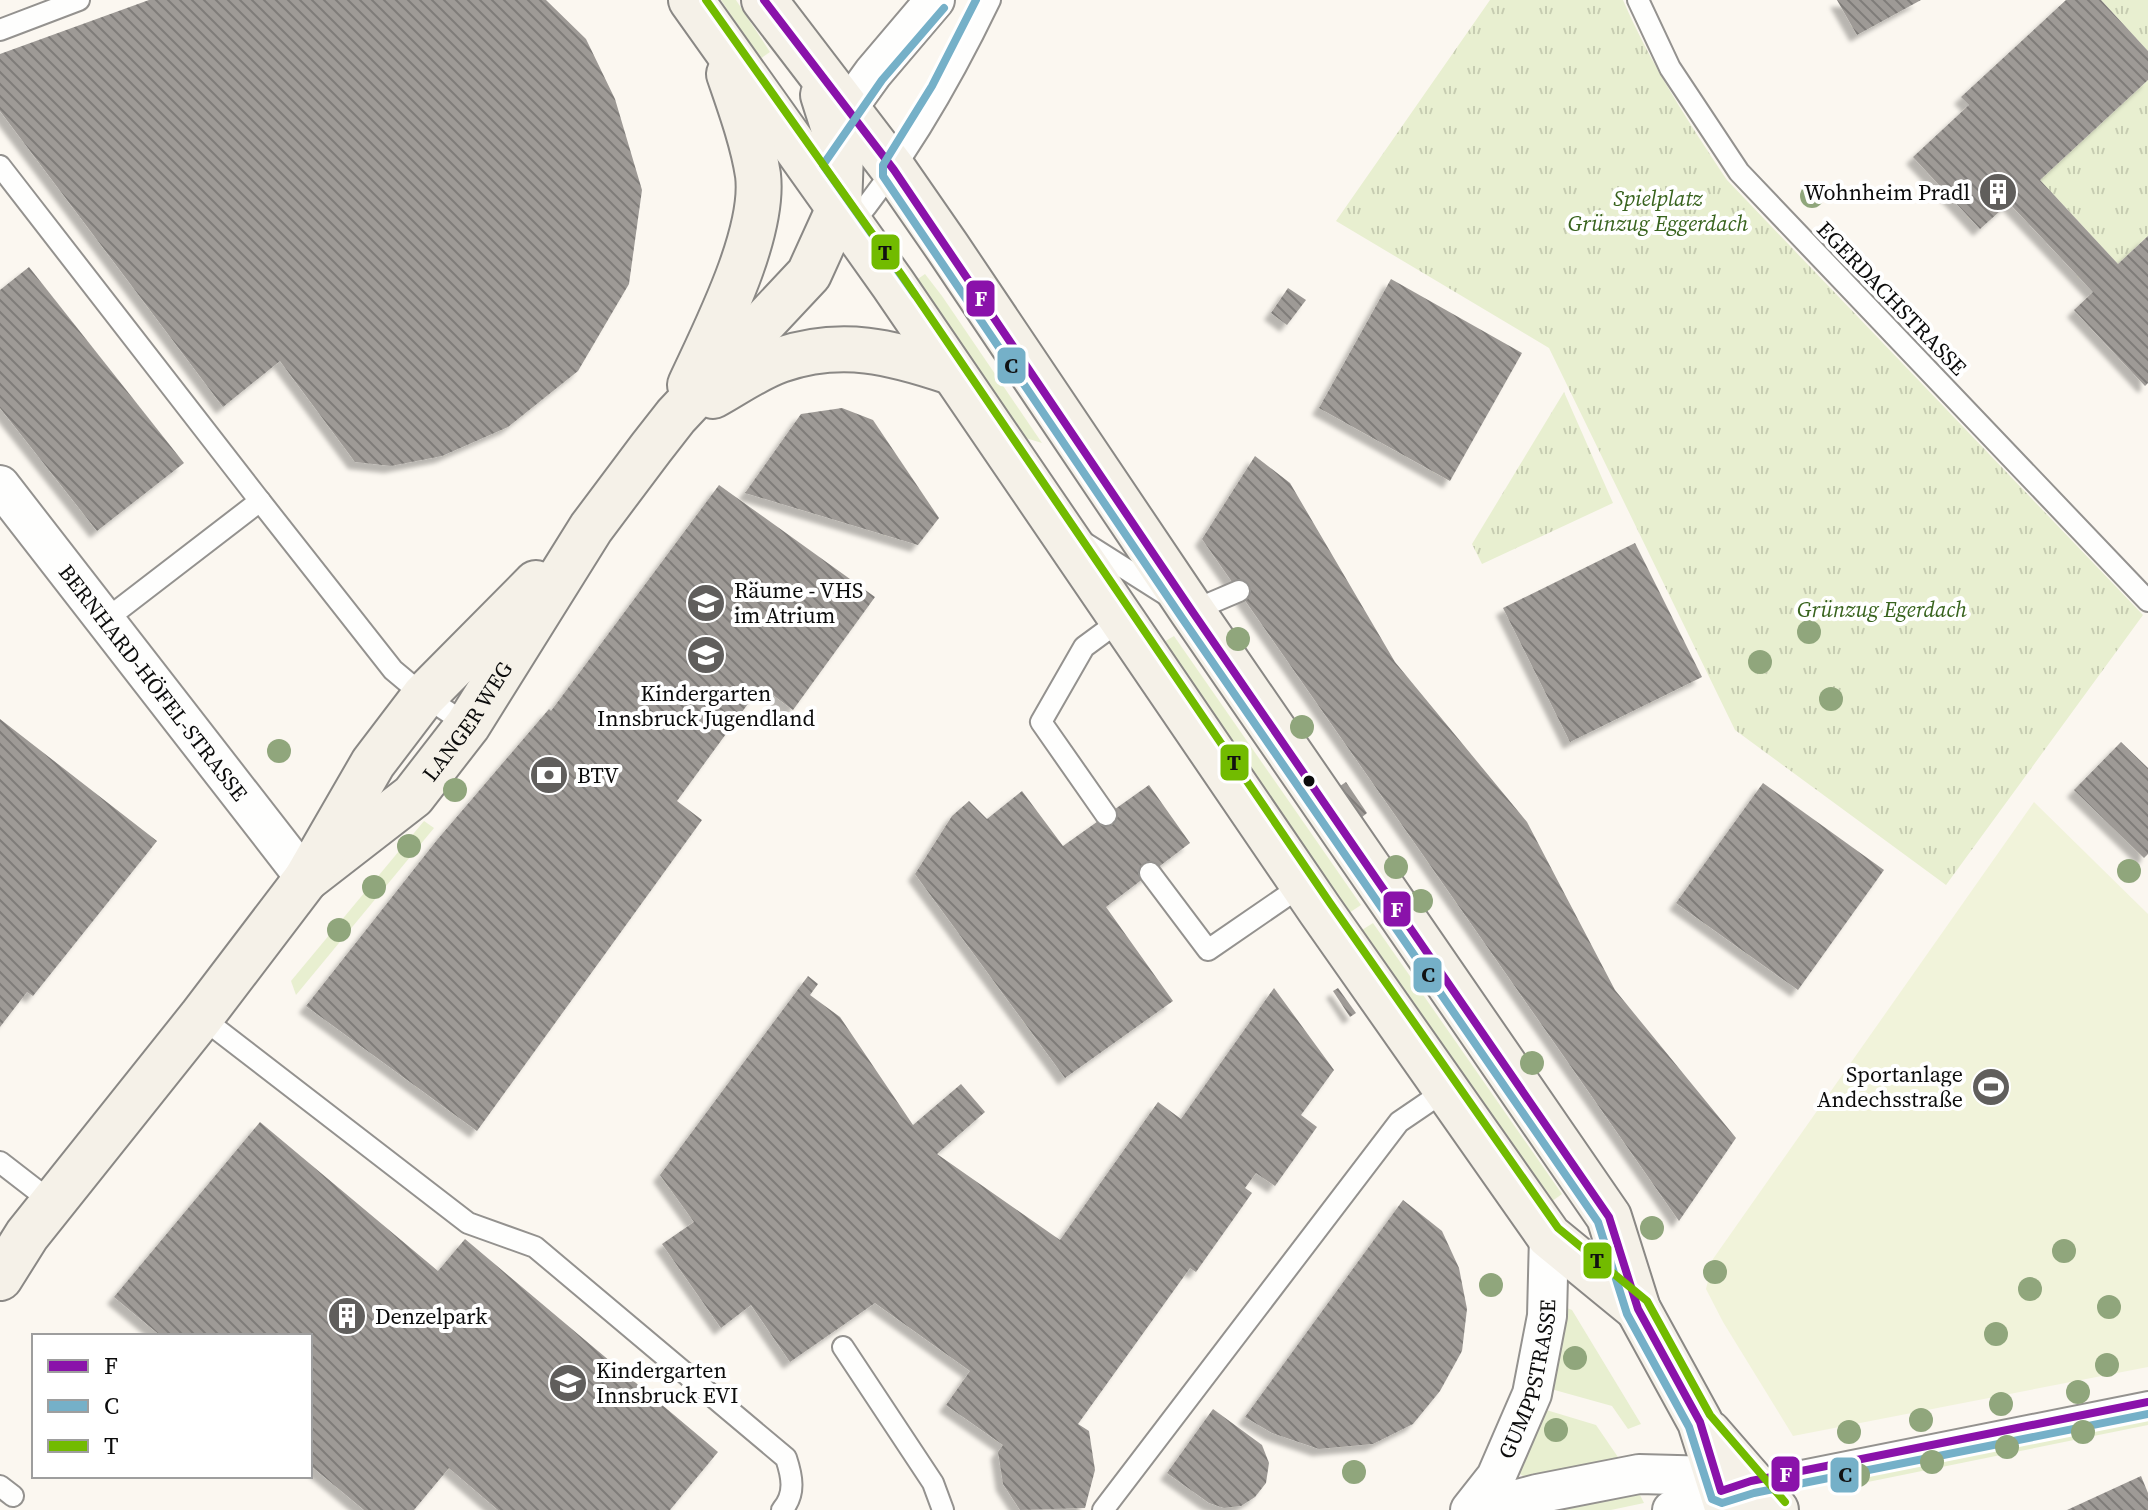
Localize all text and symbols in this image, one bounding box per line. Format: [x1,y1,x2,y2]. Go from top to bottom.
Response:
building icon: Wohnheim Pradl [1977,171,2019,213]
place label: Wohnheim Pradl [1804,177,1970,207]
park label: Spielplatz Grünzug Eggerdach [1568,183,1748,238]
street label: EGERDACHSTRASSE [1810,214,1974,382]
line badge: T [870,233,901,271]
text: T [878,237,892,267]
line badge: F [965,279,996,318]
text: F [975,283,988,313]
line badge: C [996,346,1027,385]
text: C [1004,350,1018,380]
street label: BERNHARD-HÖFEL-STRASSE [52,558,255,807]
place label: Räume - VHS im Atrium [734,575,863,630]
school or university icon: Räume - VHS im Atrium [685,582,727,624]
park label: Grünzug Egerdach [1797,594,1967,624]
school or university icon: Kindergarten Innsbruck Jugendland [685,634,727,676]
street label: LANGER WEG [415,656,519,787]
place label: Kindergarten Innsbruck Jugendland [597,678,816,733]
line badge: T [1219,743,1250,782]
text: T [1227,747,1241,777]
bank icon: BTV [528,754,570,796]
place label: BTV [577,760,619,790]
unlabelled marker [1301,773,1317,789]
line badge: F [1382,890,1412,928]
text: F [1391,894,1404,924]
line badge: C [1412,956,1443,994]
text: C [1421,959,1435,989]
place label: Sportanlage Andechsstraße [1817,1059,1963,1114]
sports icon: Sportanlage Andechsstraße [1970,1066,2012,1108]
line badge: T [1582,1241,1613,1280]
text: T [1590,1245,1604,1275]
building icon: Denzelpark [326,1295,368,1337]
street label: GUMPPSTRASSE [1491,1299,1562,1463]
place label: Denzelpark [375,1301,488,1331]
legend [32,1334,312,1478]
text: F [104,1349,118,1382]
place label: Kindergarten Innsbruck EVI [596,1355,738,1410]
school or university icon: Kindergarten Innsbruck EVI [547,1362,589,1404]
text: C [104,1389,119,1422]
text: T [104,1429,119,1462]
line badge: F [1770,1455,1801,1493]
line badge: C [1829,1456,1860,1494]
text: F [1780,1459,1793,1489]
text: C [1838,1459,1852,1489]

